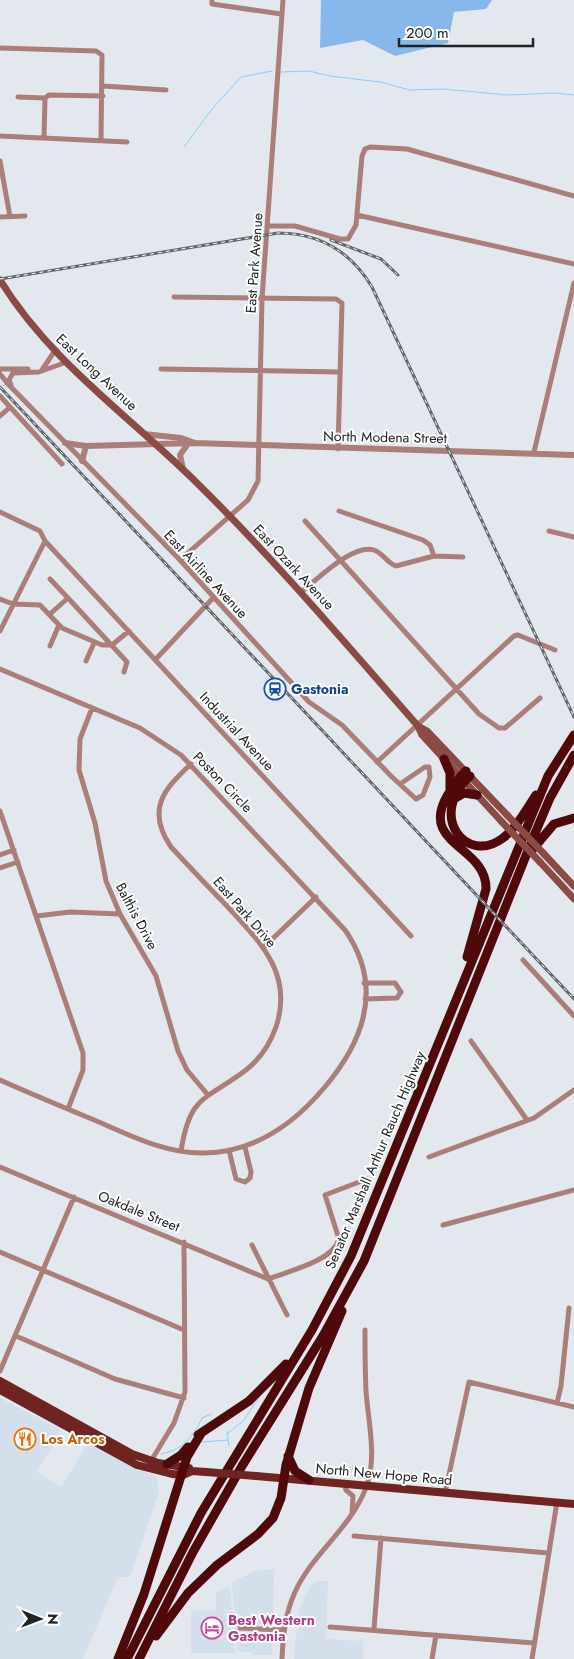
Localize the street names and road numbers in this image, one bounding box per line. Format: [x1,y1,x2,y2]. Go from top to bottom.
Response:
street label: East Park Avenue [241,212,267,314]
street label: East Long Avenue [52,329,142,415]
street label: North Modena Street [323,426,448,448]
street label: East Ozark Avenue [249,520,339,614]
street label: East Airline Avenue [160,525,252,623]
street label: Industrial Avenue [195,687,279,775]
street label: Poston Circle [189,747,257,817]
street label: East Park Drive [209,872,281,952]
street label: Balthis Drive [111,879,163,953]
street label: Senator Marshall Arthur Rauch Highway [320,1047,430,1272]
street label: Oakdale Street [95,1185,184,1237]
street label: North New Hope Road [315,1458,453,1490]

